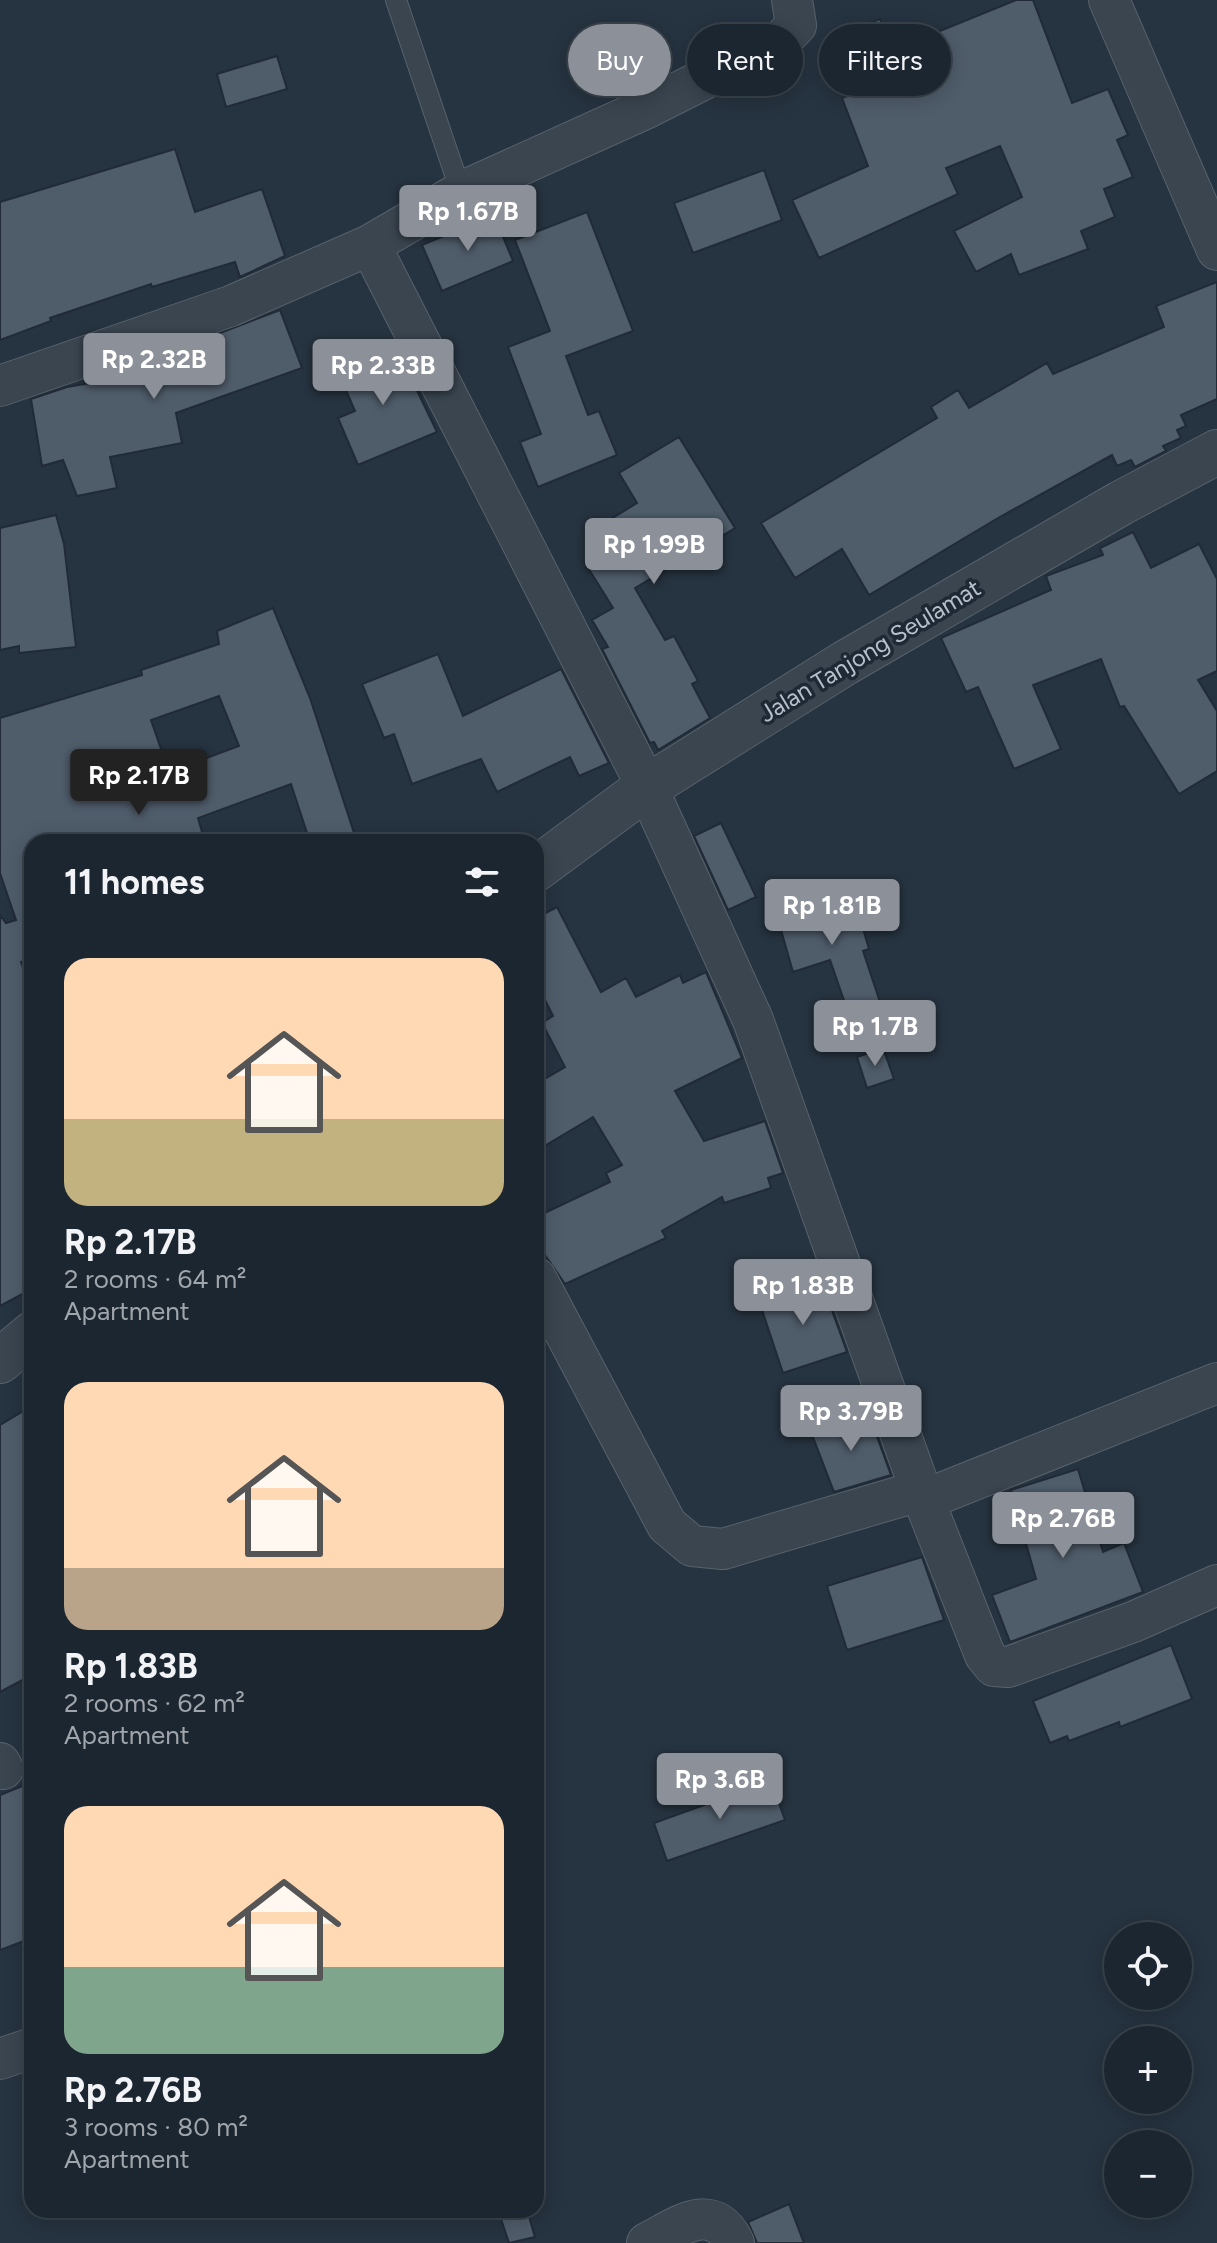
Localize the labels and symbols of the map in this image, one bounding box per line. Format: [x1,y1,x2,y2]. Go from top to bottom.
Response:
pin: Rp 1.67B [385,185,551,253]
pin: Rp 2.32B [71,333,237,401]
pin: Rp 2.33B [300,339,466,407]
pin: Rp 1.99B [571,518,737,586]
street label: Jalan Tanjong Seulamat [754,573,986,728]
pin: Rp 2.17B [56,749,222,817]
pin: Rp 1.81B [749,879,915,947]
pin: Rp 1.7B [801,1000,949,1068]
pin: Rp 1.83B [720,1259,886,1327]
pin: Rp 3.79B [768,1385,934,1453]
pin: Rp 2.76B [980,1492,1146,1560]
pin: Rp 3.6B [646,1753,794,1821]

